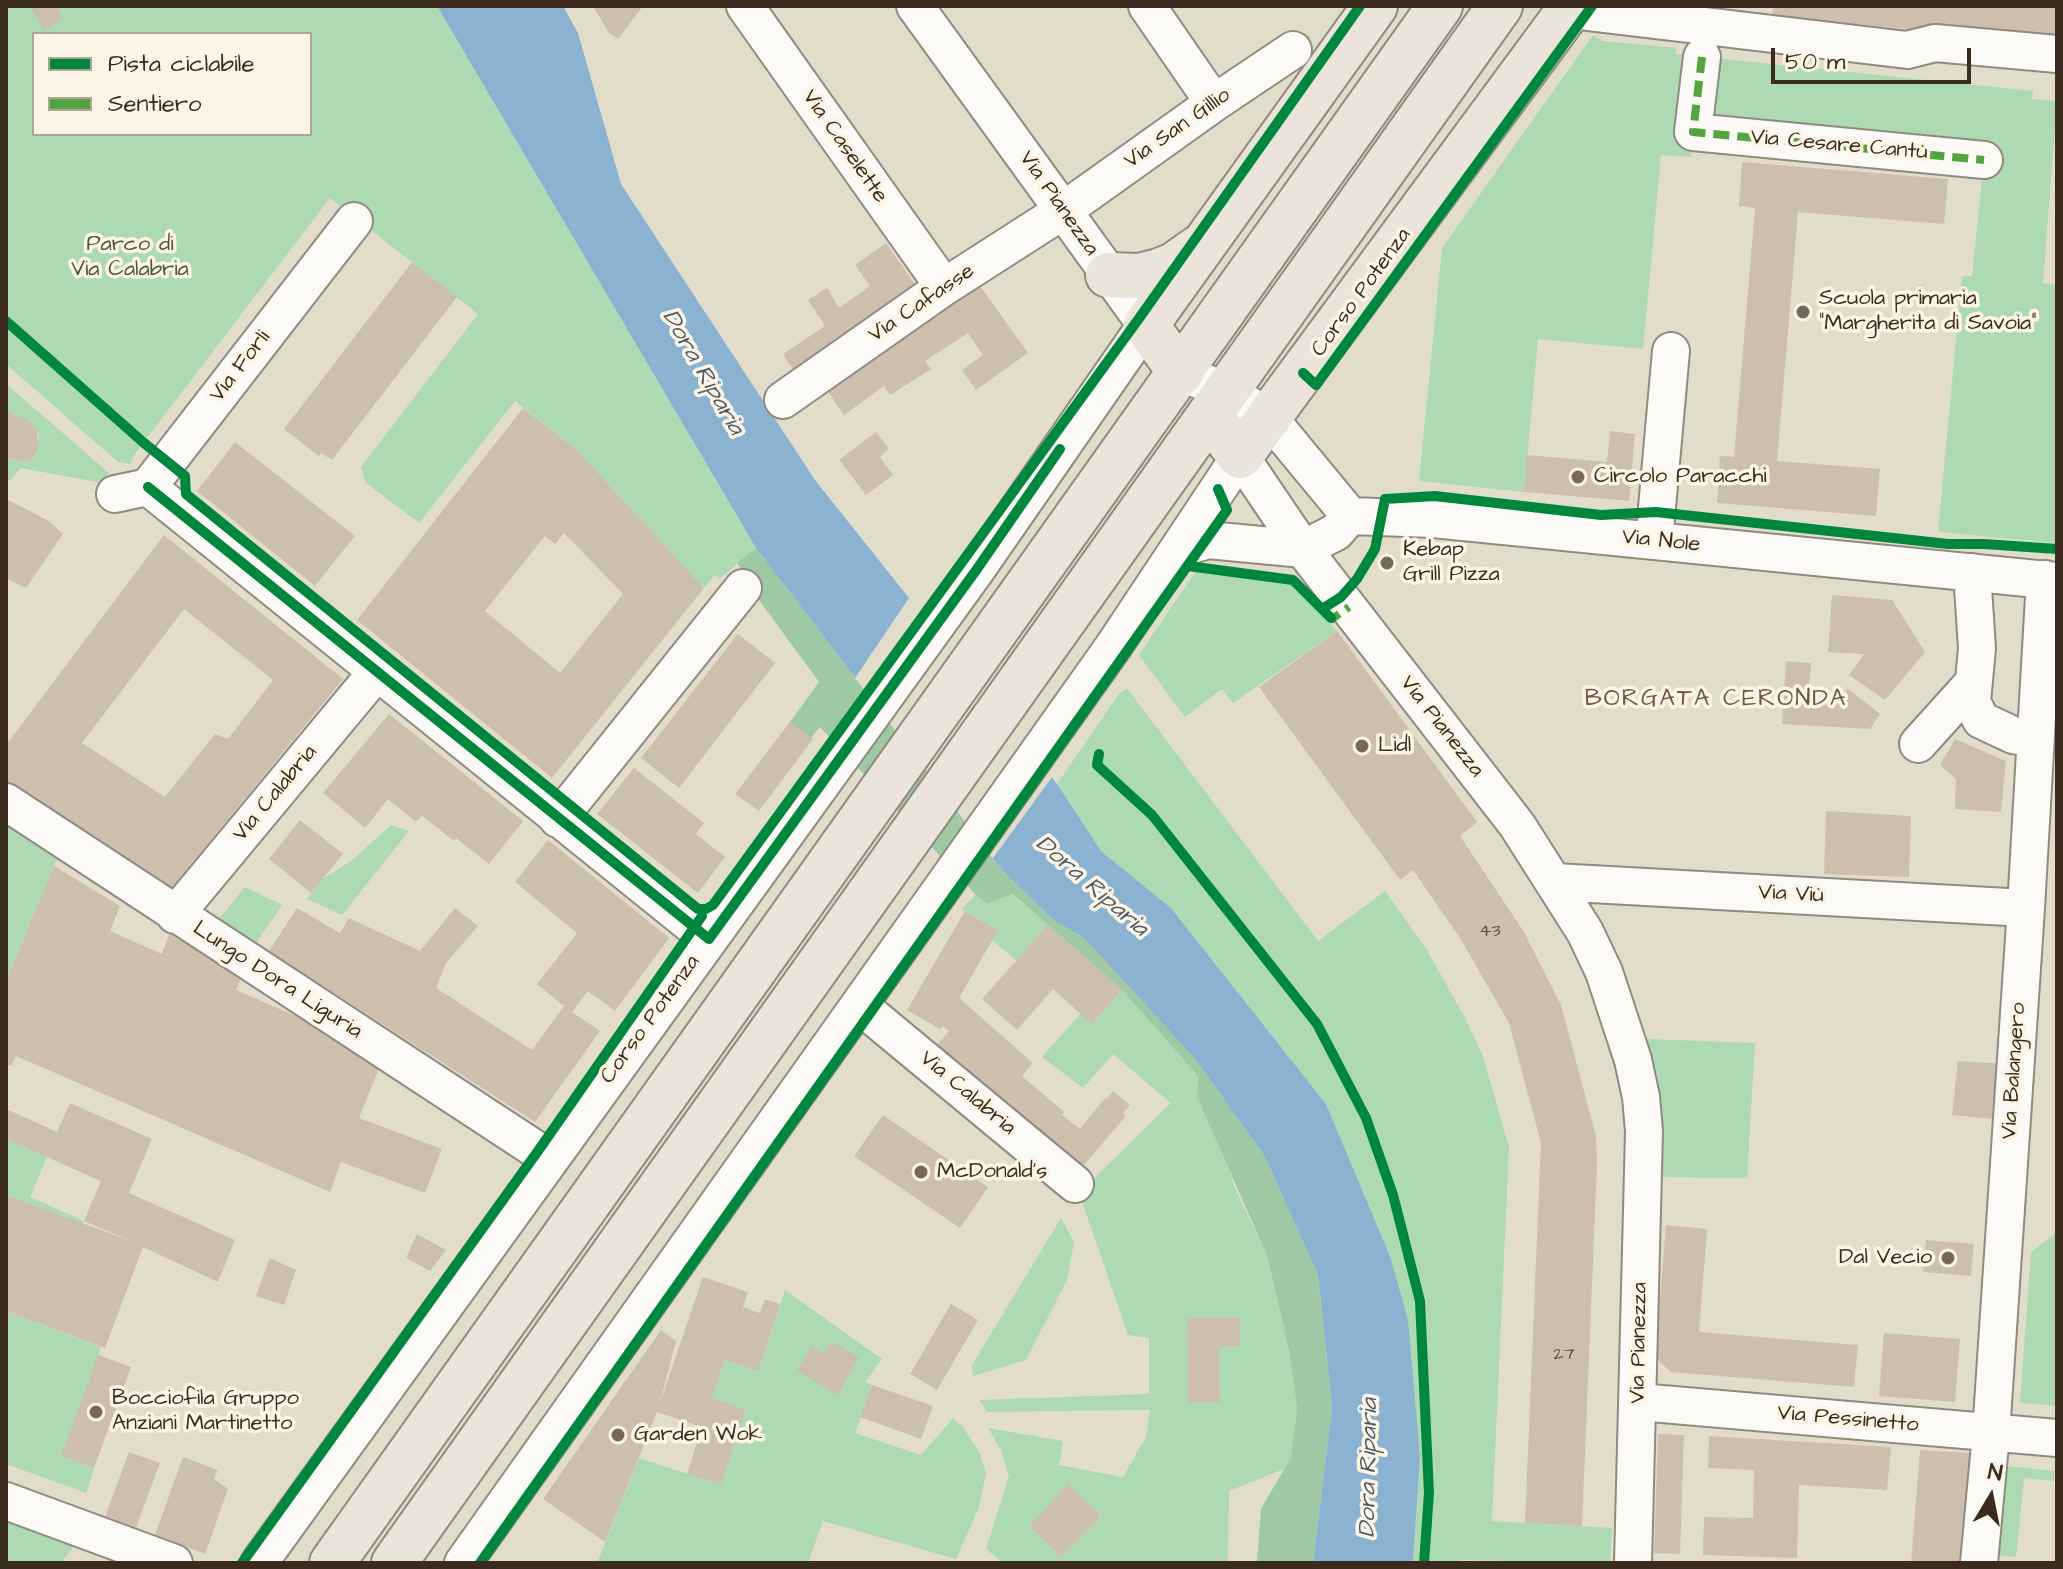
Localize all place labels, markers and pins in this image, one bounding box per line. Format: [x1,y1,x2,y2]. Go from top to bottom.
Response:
place label: Scuola primaria "Margherita di Savoia" [1819,286,2036,338]
marker: Scuola primaria "Margherita di Savoia" [1794,303,1812,321]
place label: Circolo Paracchi [1594,464,1767,490]
marker: Circolo Paracchi [1569,468,1587,486]
place label: Kebap Grill Pizza [1403,537,1500,588]
marker: Kebap Grill Pizza [1378,554,1396,572]
place label: Lidl [1378,733,1411,759]
marker: Lidl [1353,737,1371,755]
place label: McDonald's [937,1159,1047,1185]
marker: McDonald's [912,1163,930,1181]
place label: Dal Vecio [1839,1245,1932,1271]
marker: Dal Vecio [1939,1249,1957,1267]
place label: Bocciofila Gruppo Anziani Martinetto [112,1386,299,1438]
marker: Bocciofila Gruppo Anziani Martinetto [87,1403,105,1421]
place label: Garden Wok [634,1422,762,1448]
marker: Garden Wok [609,1426,627,1444]

